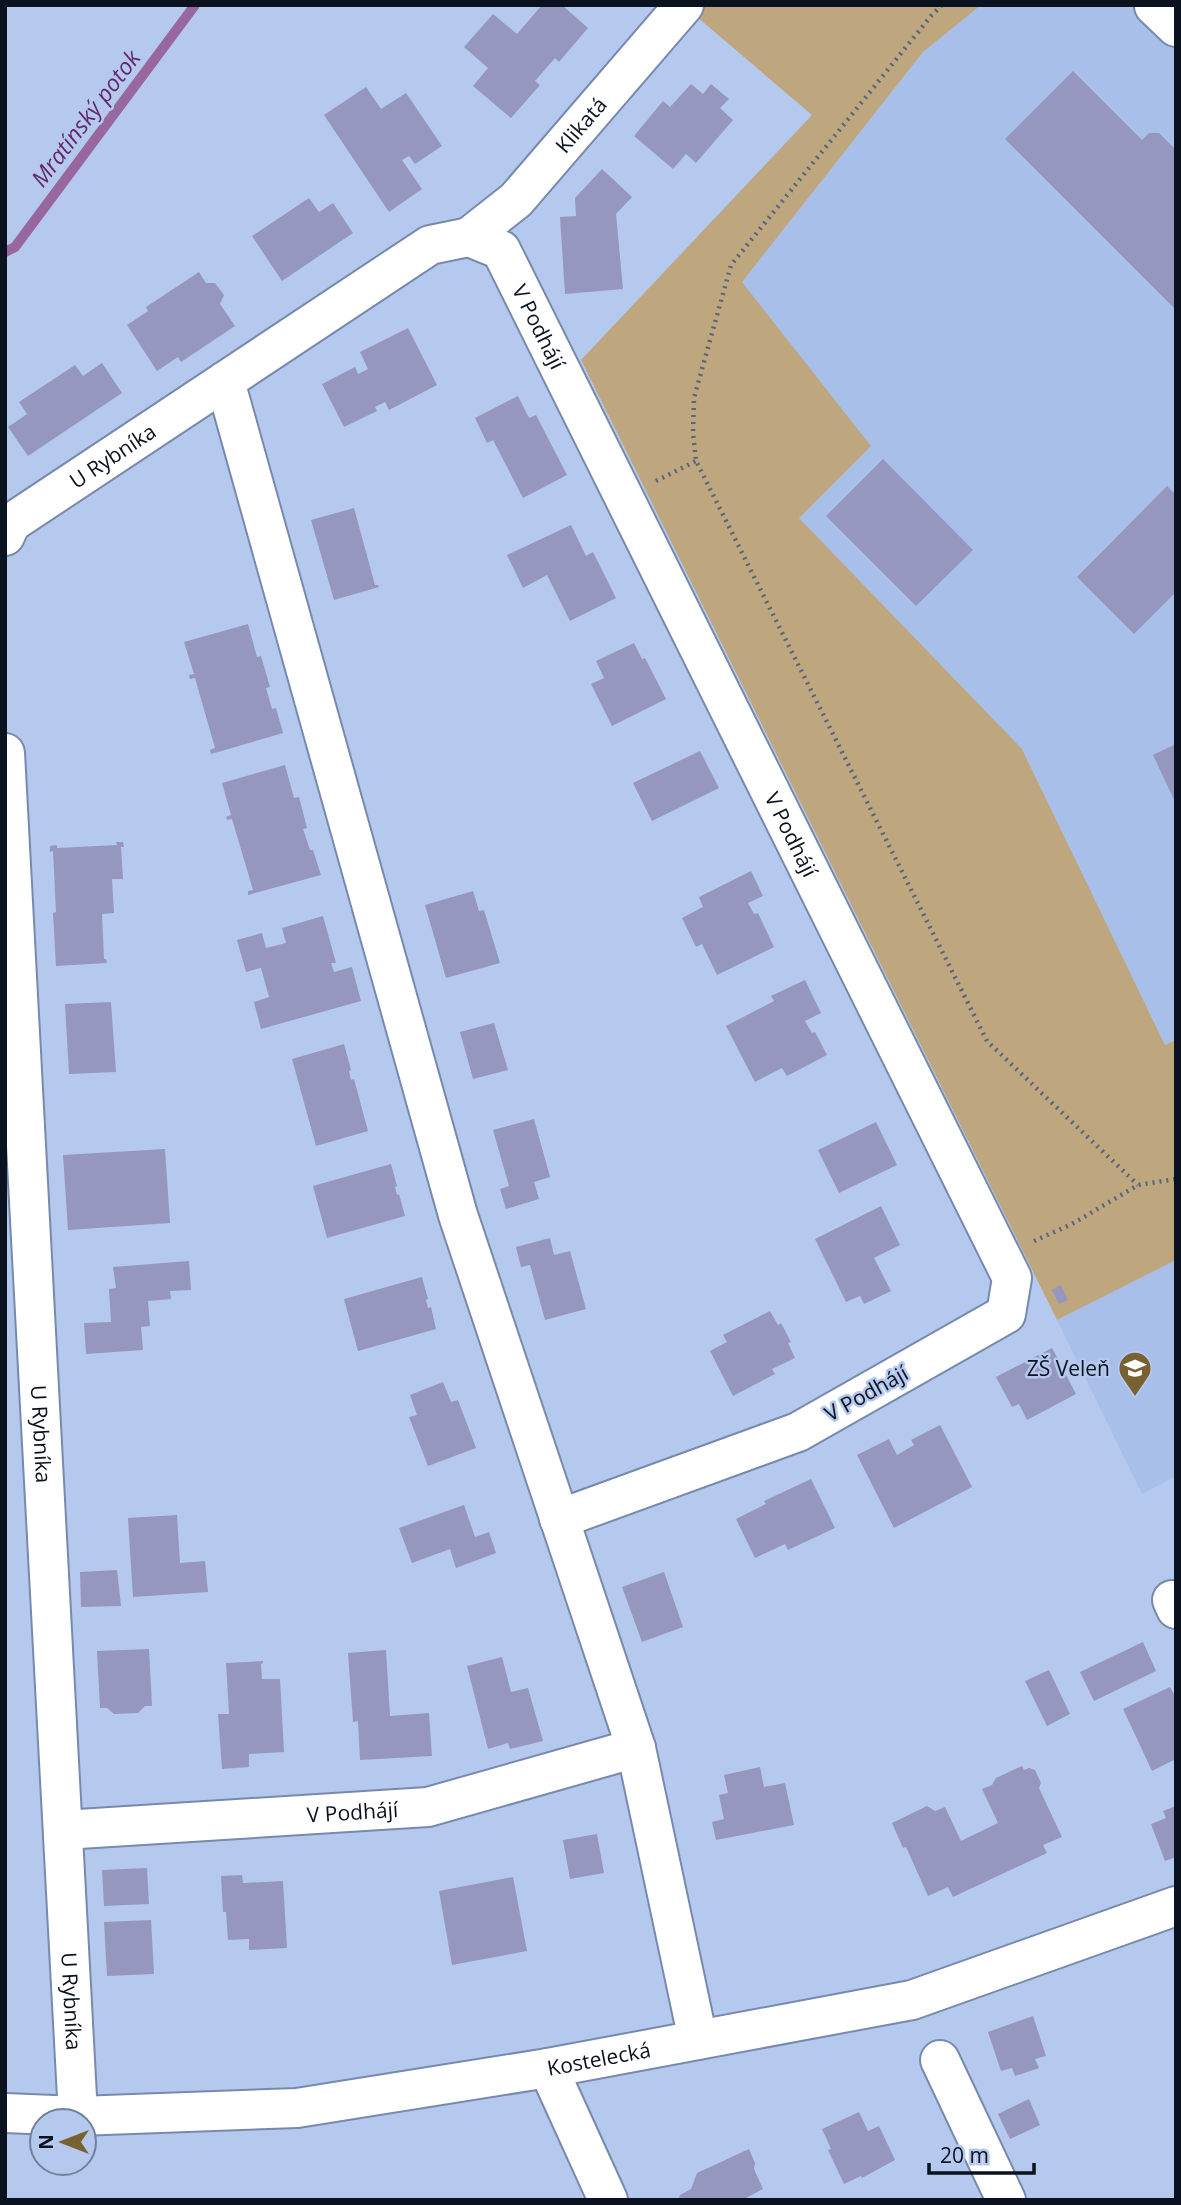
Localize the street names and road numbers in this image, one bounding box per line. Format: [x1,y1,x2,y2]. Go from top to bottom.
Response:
street label: Klikatá [549,91,613,159]
street label: V Podhájí [506,279,572,374]
street label: U Rybníka [64,417,161,494]
street label: V Podhájí [759,787,825,882]
street label: V Podhájí [819,1358,913,1427]
street label: U Rybníka [25,1384,58,1484]
street label: V Podhájí [306,1795,400,1829]
street label: U Rybníka [55,1952,88,2051]
street label: Kostelecká [545,2035,653,2082]

